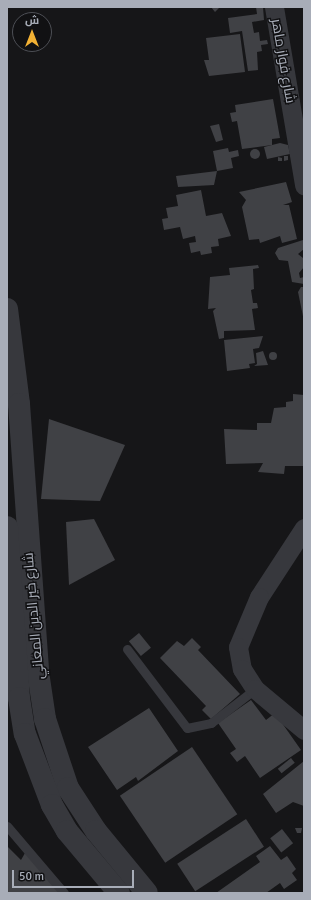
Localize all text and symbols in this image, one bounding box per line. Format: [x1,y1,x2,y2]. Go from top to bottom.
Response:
north arrow [12,12,52,52]
text: ش [25,14,39,27]
street label: شارع فواز ماهر [267,17,299,105]
street label: شارع خير الدين المعاني [20,552,48,680]
scale bar [14,862,136,888]
text: 50 m [19,869,44,884]

